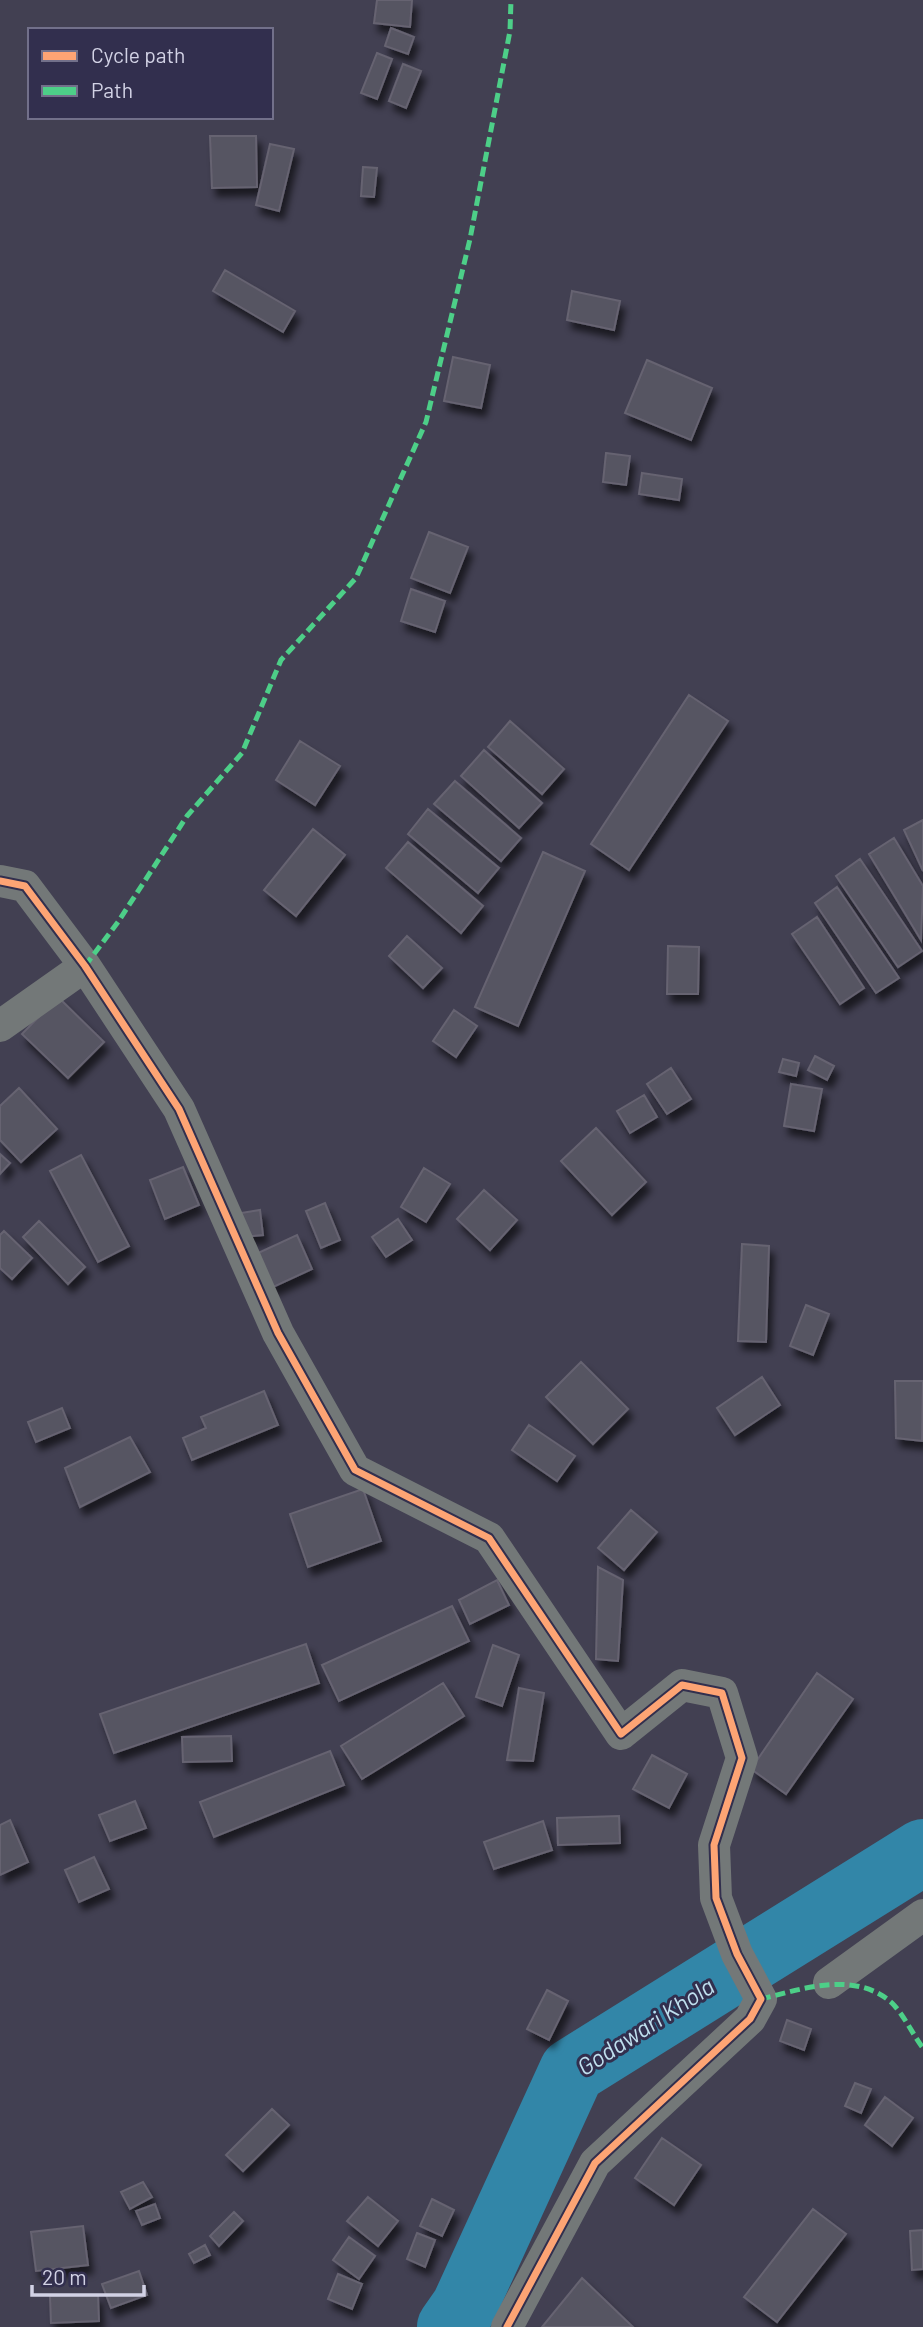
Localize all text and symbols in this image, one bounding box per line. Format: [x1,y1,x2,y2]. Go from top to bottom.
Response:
legend [28,28,273,119]
text: Cycle path [91,42,185,67]
text: Path [91,77,133,102]
water label: Godawari Khola [571,1971,719,2081]
scale bar [32,2254,144,2298]
text: 20 m [42,2264,87,2289]

